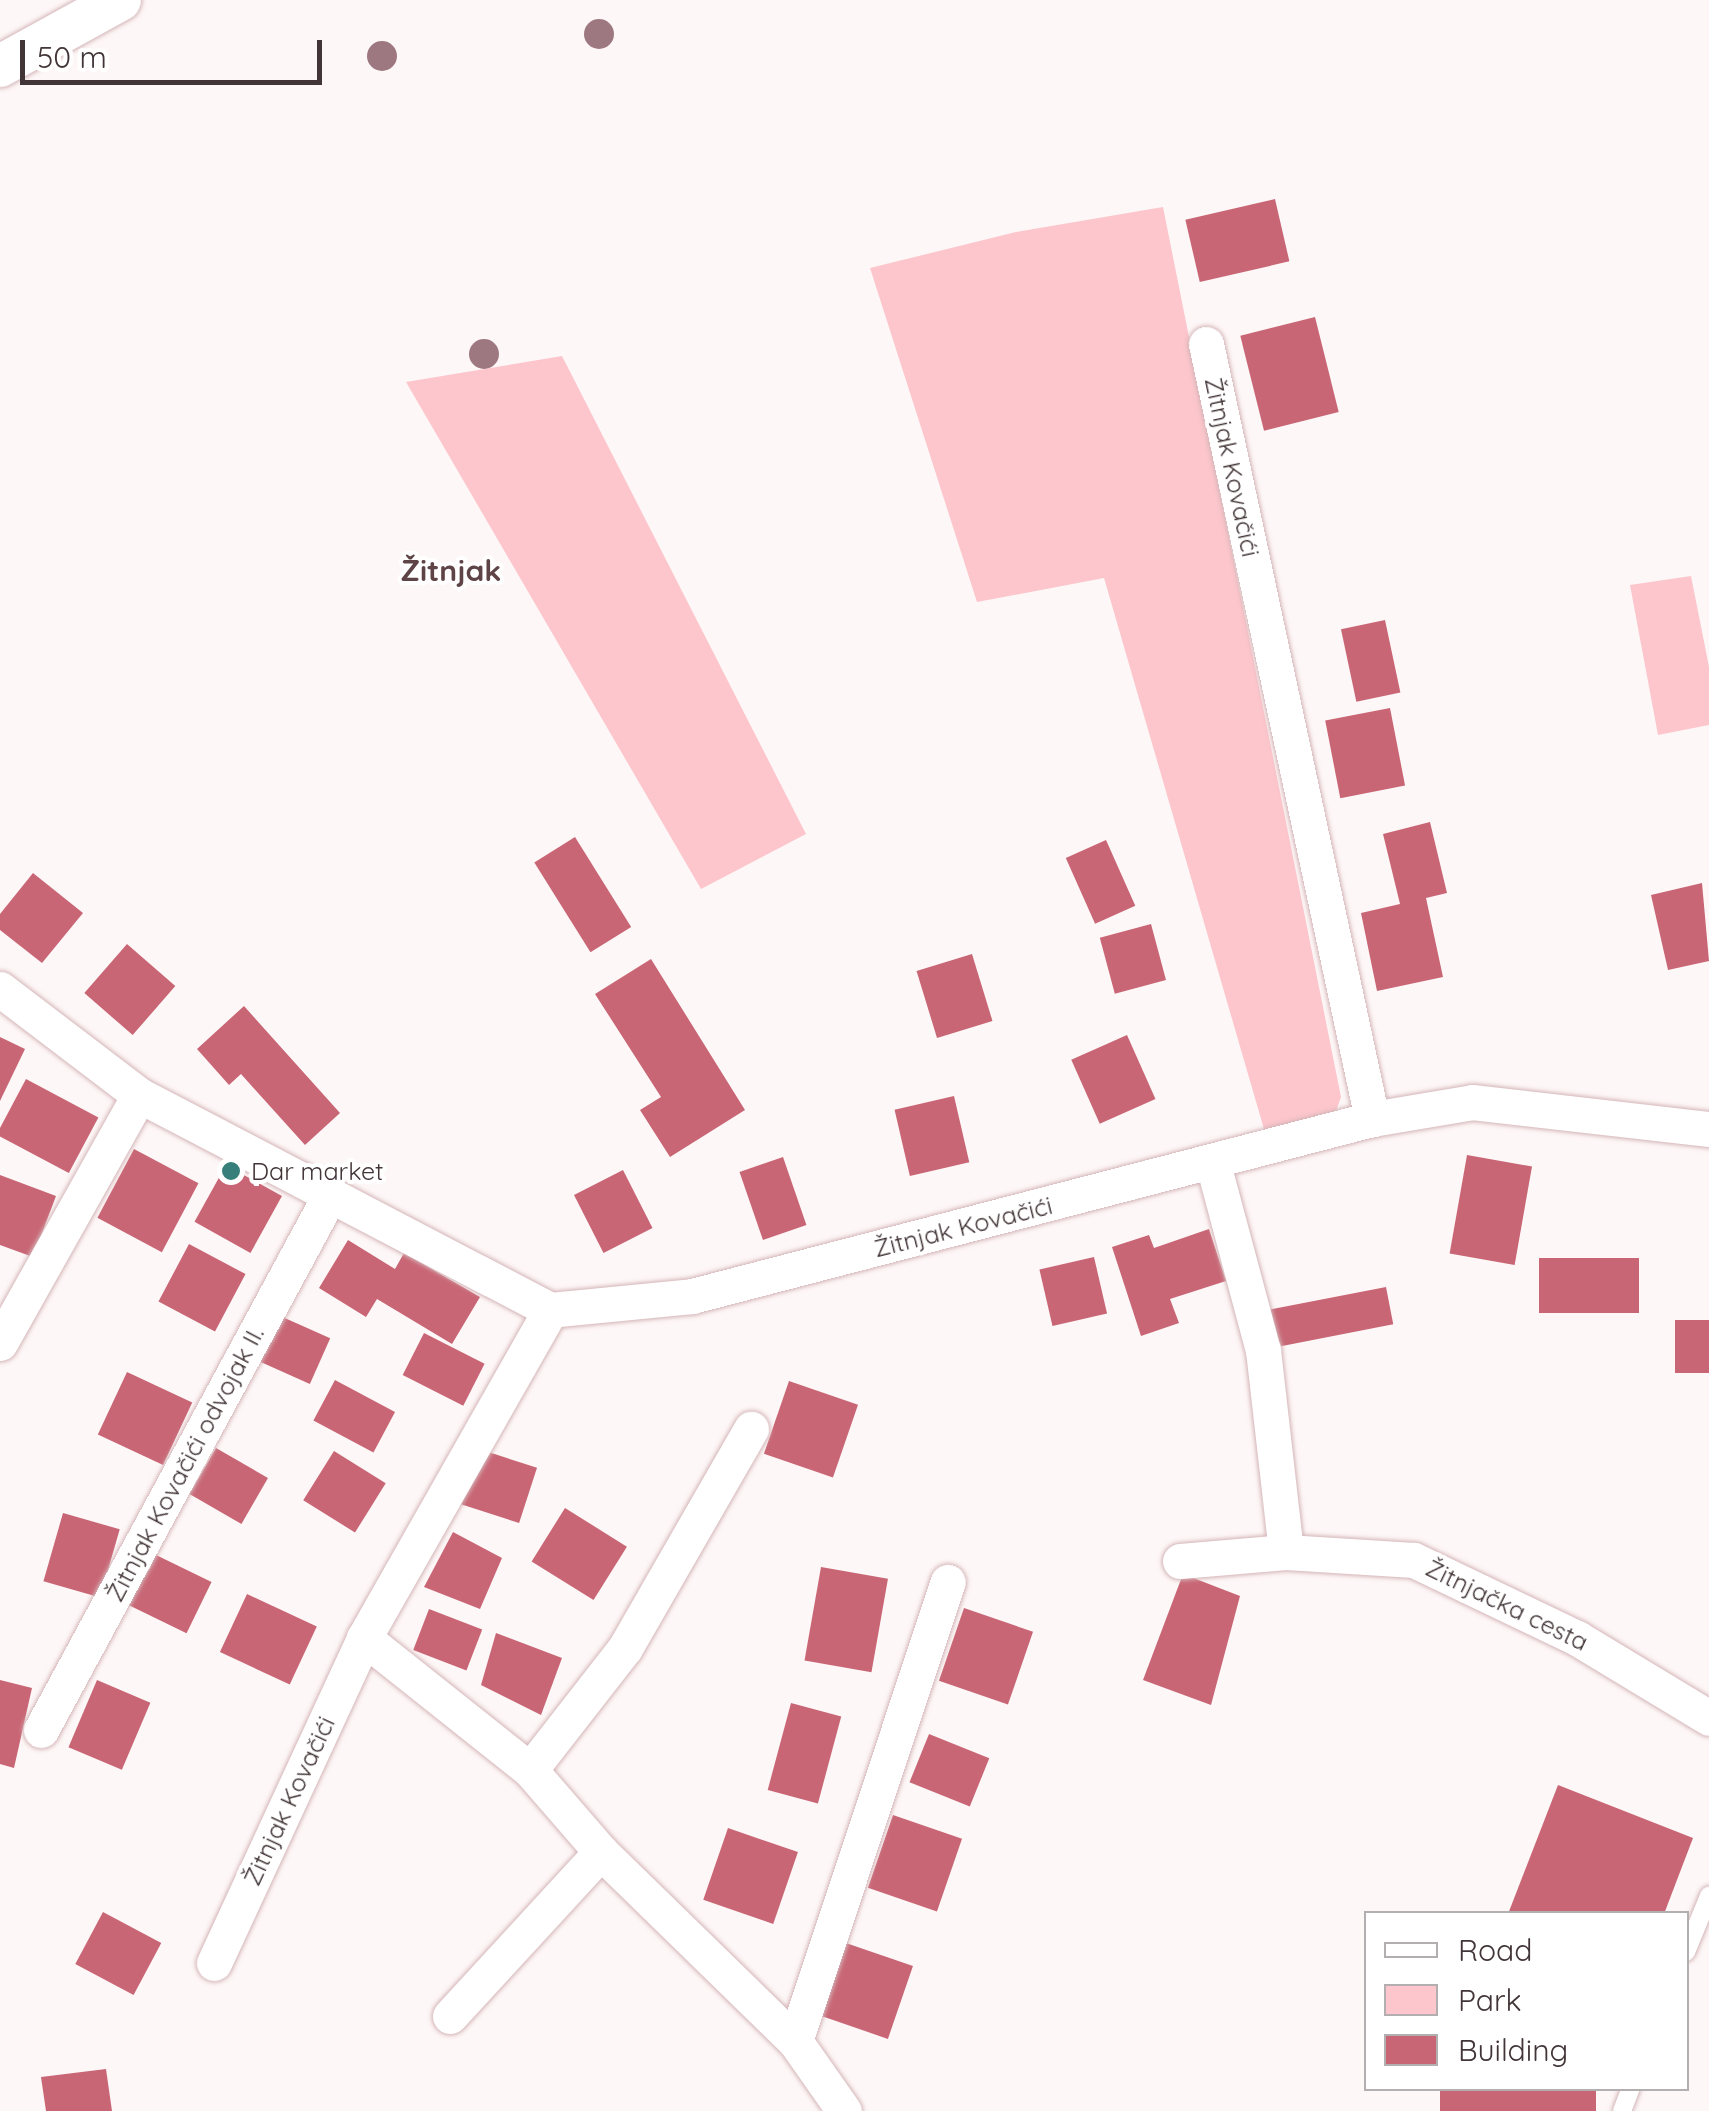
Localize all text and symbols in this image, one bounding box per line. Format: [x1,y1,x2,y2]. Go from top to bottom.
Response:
scale bar [25,20,328,82]
text: 50 m [37,38,107,76]
street label: Žitnjak Kovačići [1198,375,1266,559]
district label: Žitnjak [401,552,501,588]
place label: Dar market [251,1156,384,1186]
marker: Dar market [220,1160,242,1182]
street label: Žitnjak Kovačići [871,1190,1055,1264]
street label: Žitnjak Kovačići odvojak II. [100,1321,270,1607]
street label: Žitnjačka cesta [1421,1553,1593,1657]
street label: Žitnjak Kovačići [237,1712,341,1890]
legend [1364,1911,1689,2091]
text: Road [1458,1931,1532,1969]
text: Park [1458,1981,1522,2019]
text: Building [1458,2031,1568,2069]

